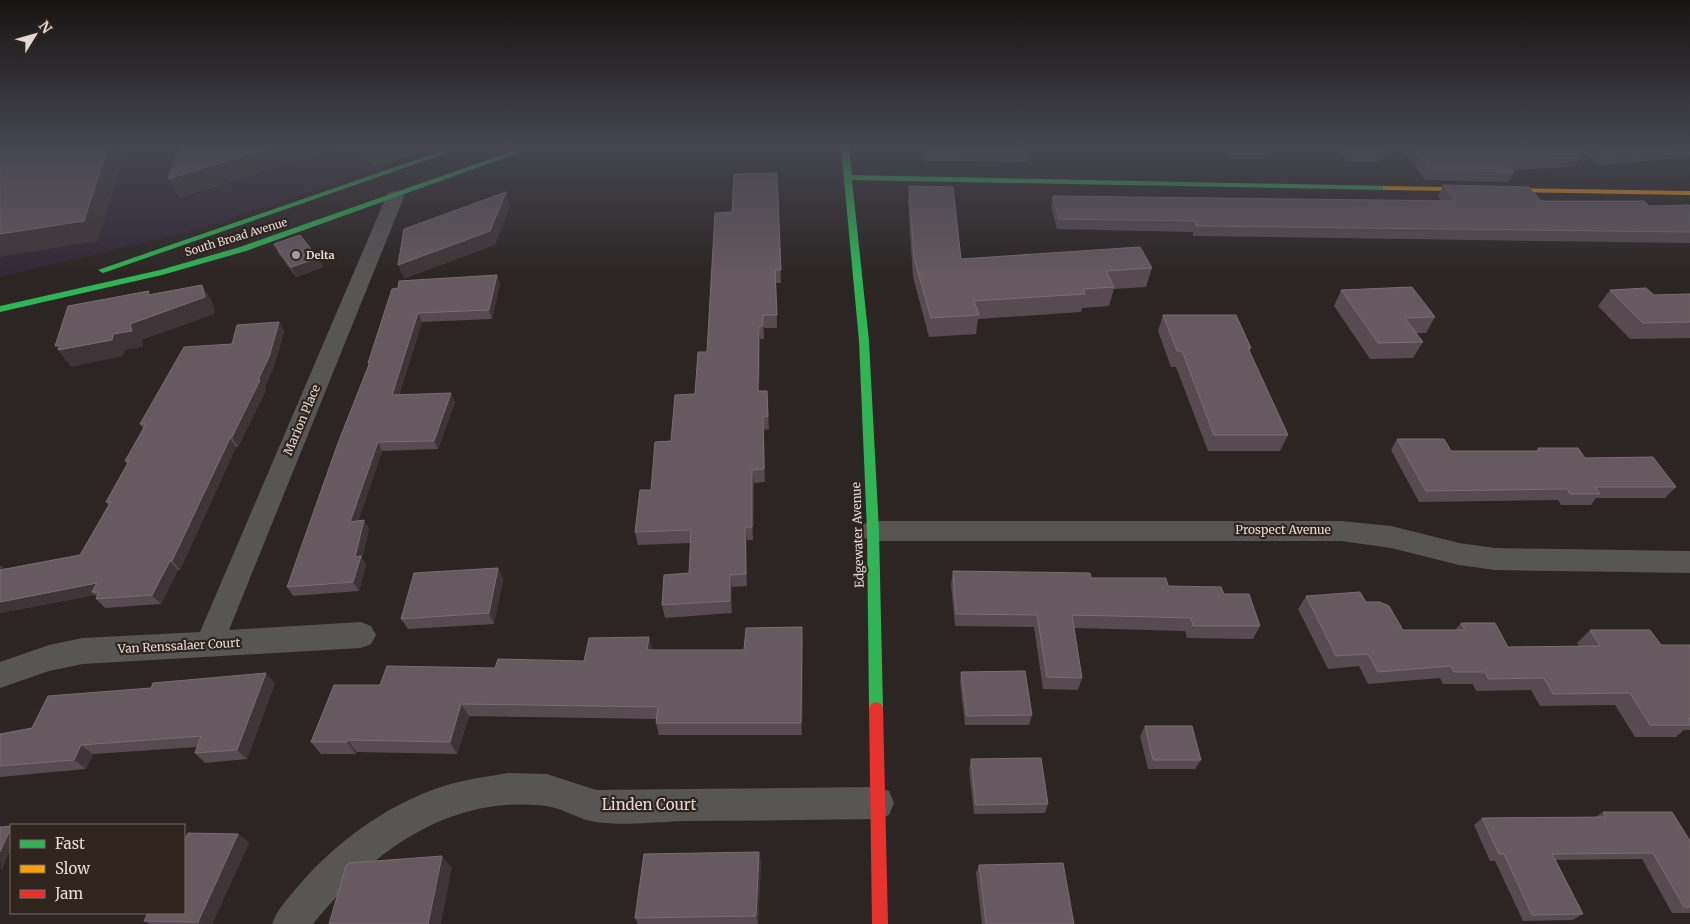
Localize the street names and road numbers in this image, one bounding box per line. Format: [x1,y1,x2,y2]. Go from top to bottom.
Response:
street label: South Broad Avenue [183,215,289,259]
street label: Marion Place [280,382,323,457]
street label: Edgewater Avenue [848,482,867,588]
street label: Prospect Avenue [1235,522,1331,537]
street label: Van Renssalaer Court [116,635,241,656]
street label: Linden Court [602,795,697,814]

